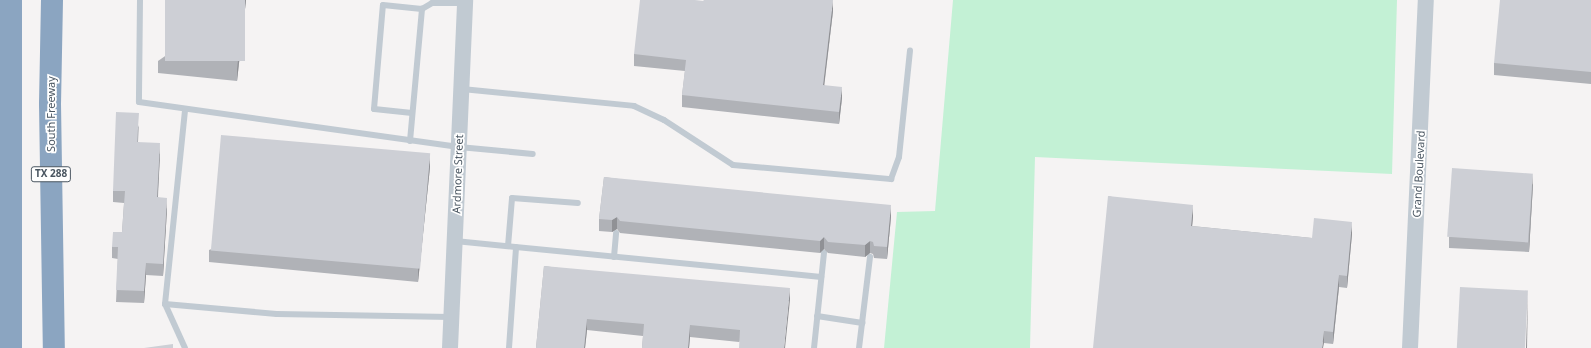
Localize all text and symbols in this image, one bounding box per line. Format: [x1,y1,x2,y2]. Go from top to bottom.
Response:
street label: South Freeway [44,76,58,152]
street label: Grand Boulevard [1410,130,1428,218]
street label: Ardmore Street [450,134,466,214]
road number: TX 288 [30,166,72,182]

